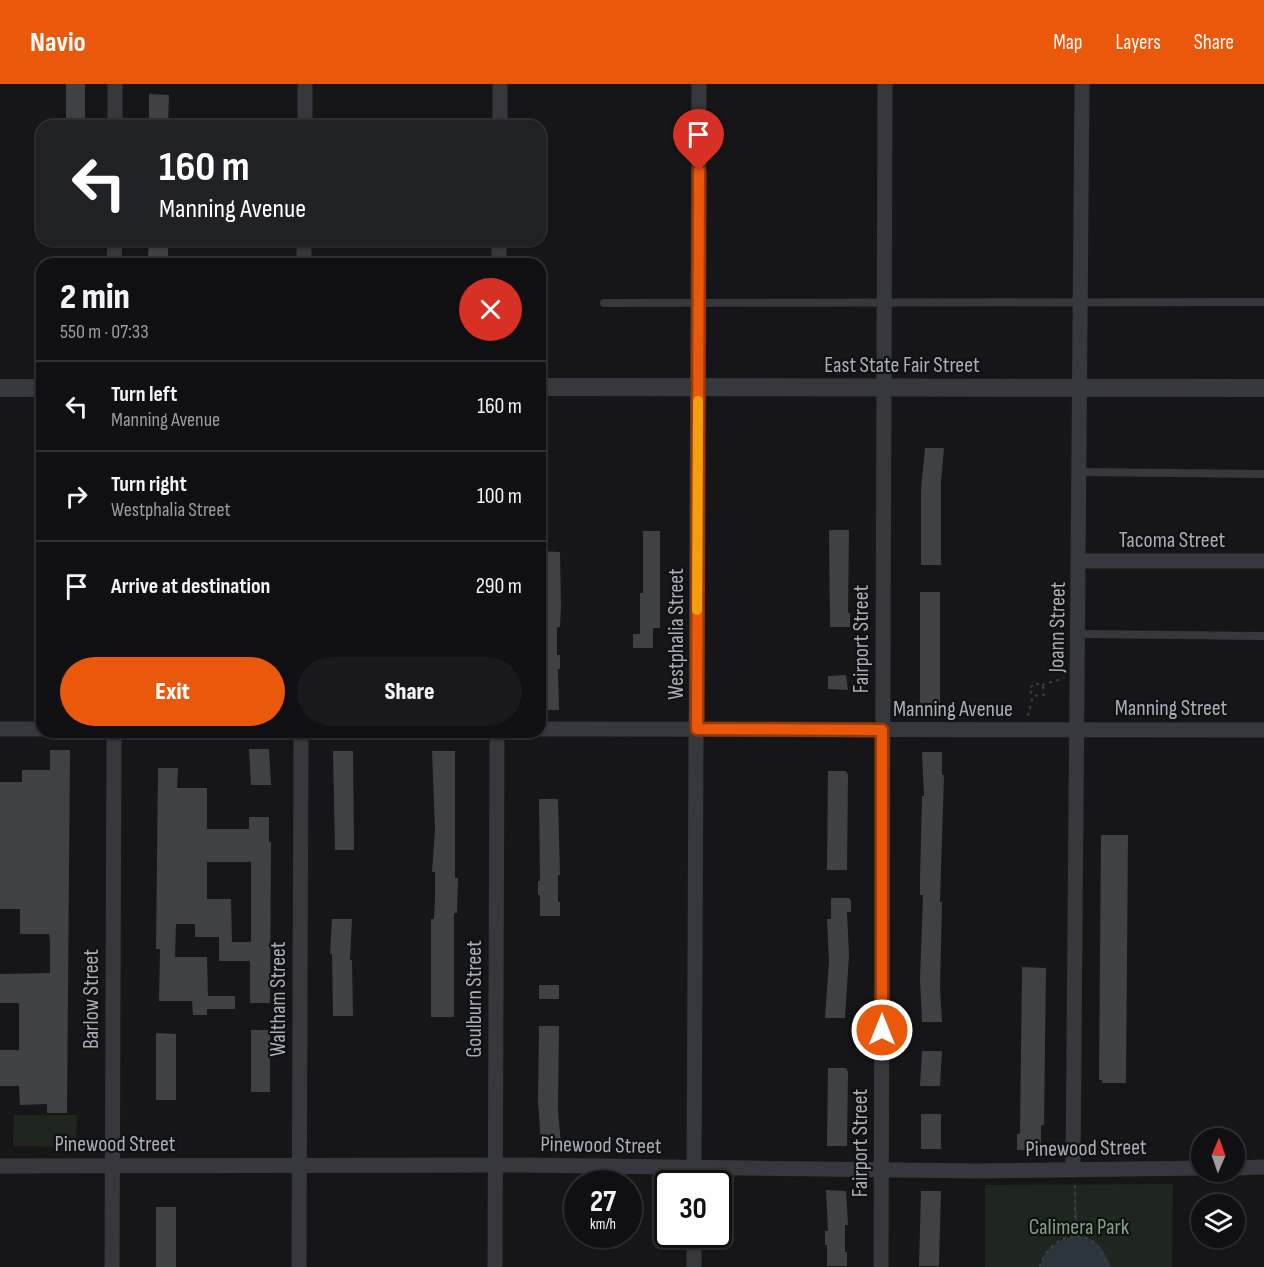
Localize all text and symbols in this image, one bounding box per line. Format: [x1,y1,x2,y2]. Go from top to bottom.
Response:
text: Navio [30,26,86,59]
text: Map [1053,30,1082,55]
text: Layers [1115,30,1161,55]
text: Share [1194,30,1234,55]
pin [673,109,724,171]
icon: arrive [682,118,715,151]
text: 160 m [159,142,250,193]
icon: left [60,144,138,222]
text: Manning Avenue [159,193,306,225]
text: 2 min [60,276,130,319]
button: close [459,278,522,341]
text: 550 m · 07:33 [60,320,149,344]
street label: East State Fair Street [824,352,980,379]
text: Turn left [111,381,177,408]
icon: left [60,390,93,423]
text: 160 m [477,393,522,420]
text: Manning Avenue [111,408,220,432]
text: Turn right [111,471,187,498]
icon: right [60,480,93,513]
text: 100 m [477,483,522,510]
text: Westphalia Street [111,498,230,522]
street label: Tacoma Street [1119,527,1225,554]
street label: Westphalia Street [663,568,690,700]
icon: arrive [60,570,93,603]
text: Arrive at destination [111,573,270,600]
text: 290 m [476,573,522,600]
street label: Joann Street [1043,581,1072,674]
street label: Fairport Street [848,585,875,693]
button: Exit [60,657,285,726]
button: Share [297,657,522,726]
street label: Manning Street [1115,695,1228,722]
street label: Manning Avenue [893,696,1013,723]
street label: Goulburn Street [461,940,488,1058]
street label: Waltham Street [265,941,292,1056]
street label: Barlow Street [78,949,105,1049]
position arrow [850,998,914,1062]
street label: Fairport Street [847,1089,874,1197]
north arrow [1191,1128,1245,1182]
map controls [1191,1128,1245,1248]
street label: Pinewood Street [54,1131,176,1158]
street label: Pinewood Street [540,1131,662,1160]
street label: Pinewood Street [1025,1134,1147,1163]
speed limit sign: 30 [654,1170,732,1248]
text: 27 [590,1184,616,1220]
button: layers [1191,1194,1245,1248]
park label: Calimera Park [1029,1214,1130,1241]
text: km/h [590,1215,616,1234]

